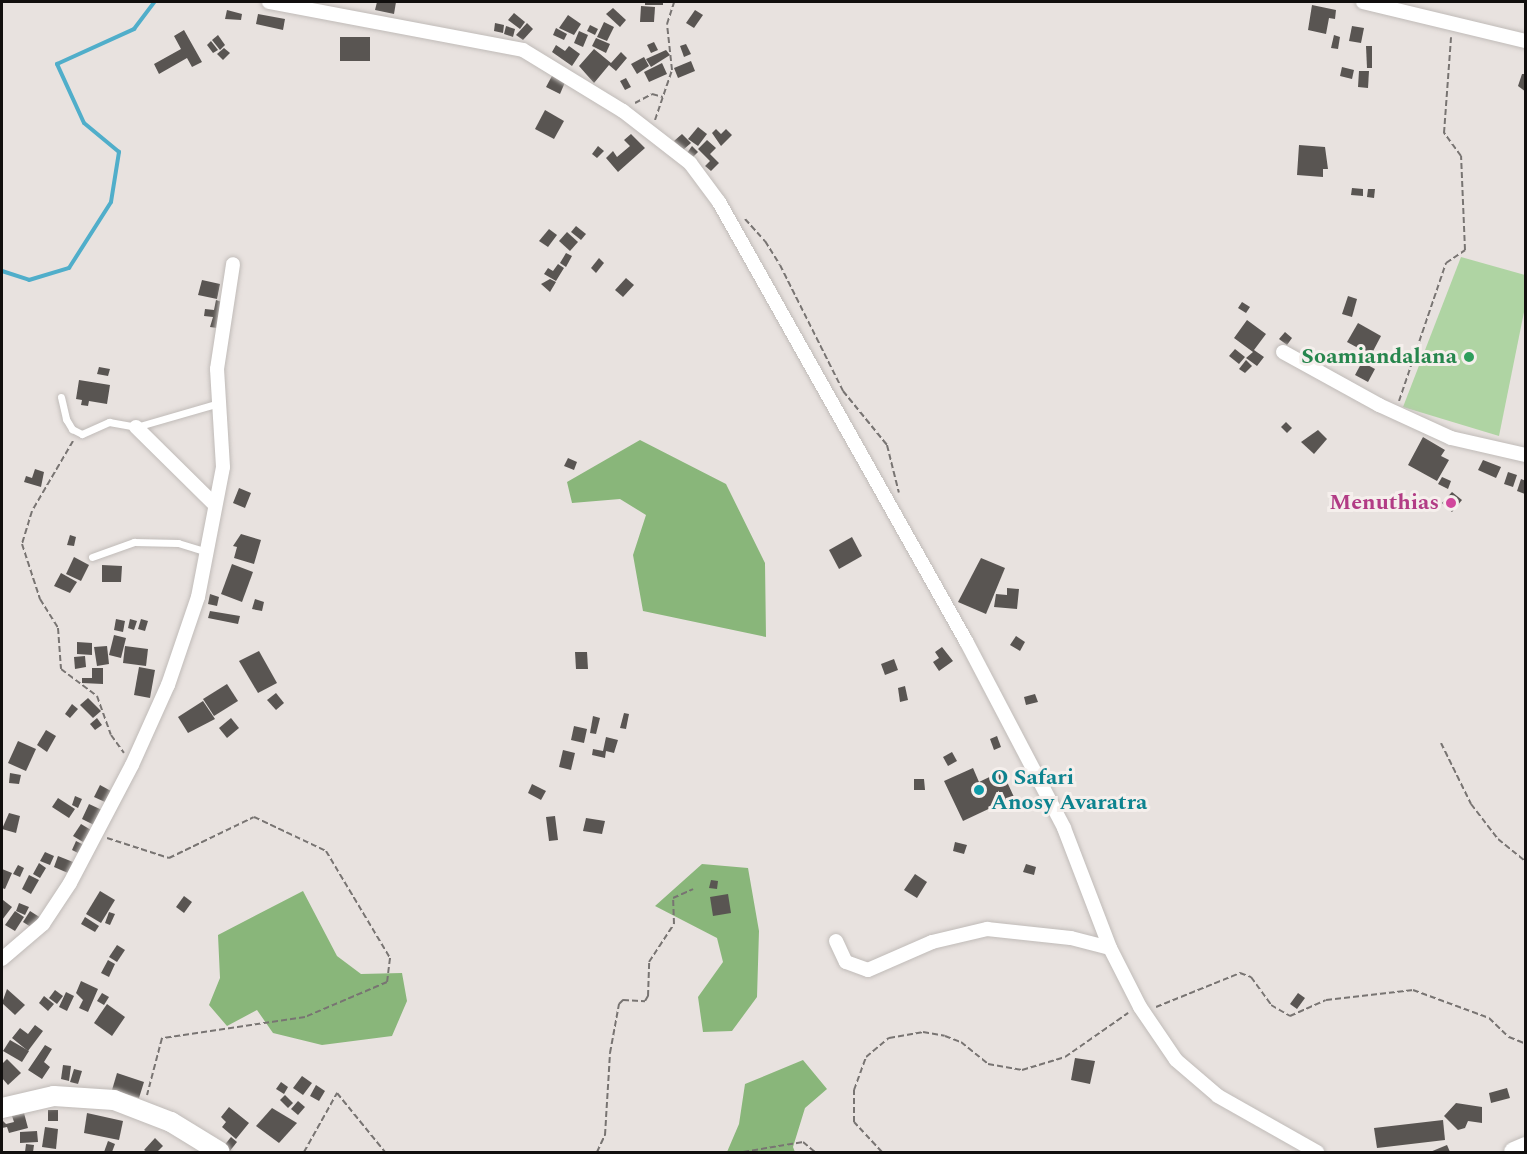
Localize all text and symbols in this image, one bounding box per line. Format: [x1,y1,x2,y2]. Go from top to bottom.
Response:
place label: Soamiandalana [1301,344,1457,370]
marker: Soamiandalana [1462,350,1476,364]
place label: Menuthias [1329,490,1439,516]
marker: Menuthias [1444,496,1458,510]
place label: O Safari Anosy Avaratra [991,764,1147,816]
marker: O Safari Anosy Avaratra [972,783,986,797]

